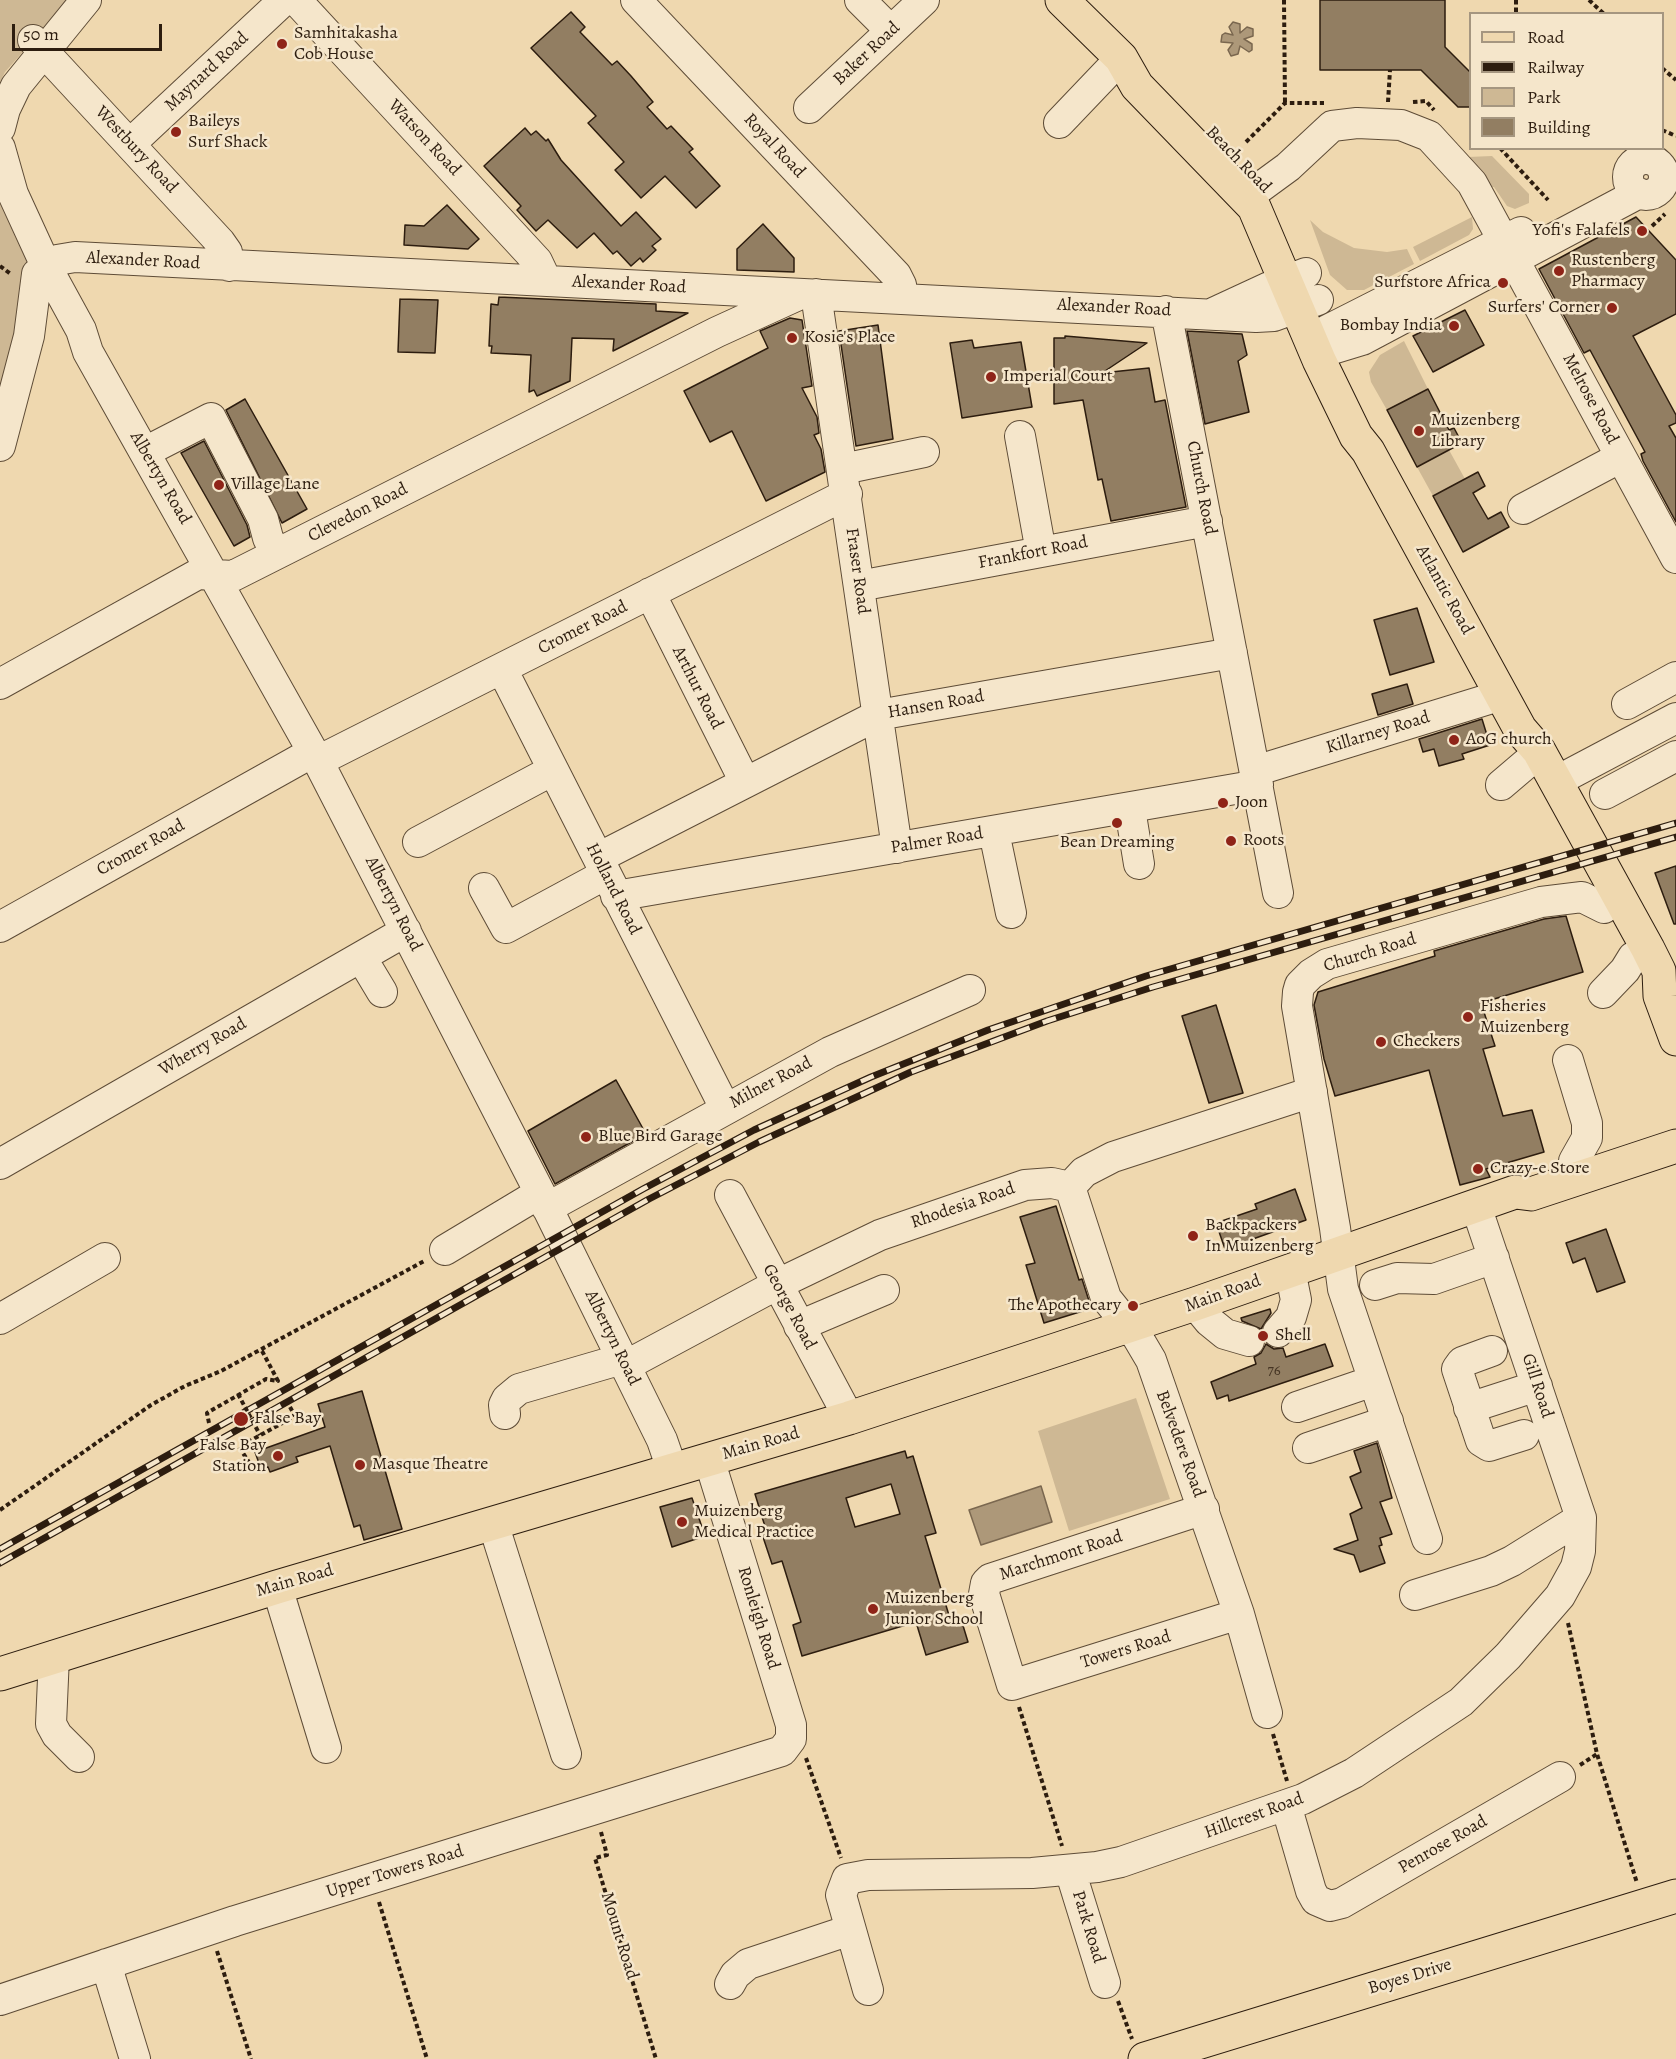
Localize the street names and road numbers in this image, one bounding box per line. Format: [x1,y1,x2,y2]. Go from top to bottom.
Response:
street label: Baker Road [829,18,905,90]
street label: Maynard Road [161,28,253,116]
street label: Watson Road [383,95,465,181]
street label: Westbury Road [90,102,182,198]
street label: Royal Road [739,109,809,183]
street label: Beach Road [1201,122,1275,198]
street label: Alexander Road [85,247,201,275]
street label: Alexander Road [571,271,687,299]
street label: Alexander Road [1056,294,1172,322]
street label: Melrose Road [1557,350,1623,448]
street label: Albertyn Road [125,428,195,528]
street label: Church Road [1181,439,1221,537]
street label: Clevedon Road [305,479,411,547]
street label: Fraser Road [840,526,874,616]
street label: Frankfort Road [976,532,1090,574]
street label: Atlantic Road [1411,542,1477,638]
street label: Cromer Road [535,596,631,660]
street label: Arthur Road [667,643,727,733]
street label: Hansen Road [886,686,986,724]
street label: Killarney Road [1323,707,1433,759]
street label: Cromer Road [93,815,189,881]
street label: Palmer Road [889,823,985,859]
street label: Holland Road [581,840,645,938]
street label: Albertyn Road [360,853,426,955]
street label: Church Road [1321,929,1419,977]
street label: Wherry Road [155,1013,251,1081]
street label: Milner Road [726,1052,816,1114]
street label: Rhodesia Road [908,1178,1018,1234]
street label: George Road [757,1261,821,1353]
street label: Main Road [1182,1270,1264,1318]
street label: Albertyn Road [580,1287,644,1389]
street label: Gill Road [1516,1351,1558,1421]
street label: Belvedere Road [1151,1388,1209,1500]
street label: Main Road [720,1423,802,1465]
street label: Marchmont Road [997,1526,1125,1586]
street label: Main Road [254,1560,336,1602]
street label: Ronleigh Road [732,1564,784,1672]
street label: Towers Road [1078,1626,1174,1674]
street label: Hillcrest Road [1201,1788,1307,1844]
street label: Penrose Road [1395,1811,1491,1879]
street label: Upper Towers Road [324,1841,466,1903]
street label: Park Road [1067,1888,1109,1966]
street label: Mount Road [595,1890,643,1982]
street label: Boyes Drive [1366,1954,1454,2000]

